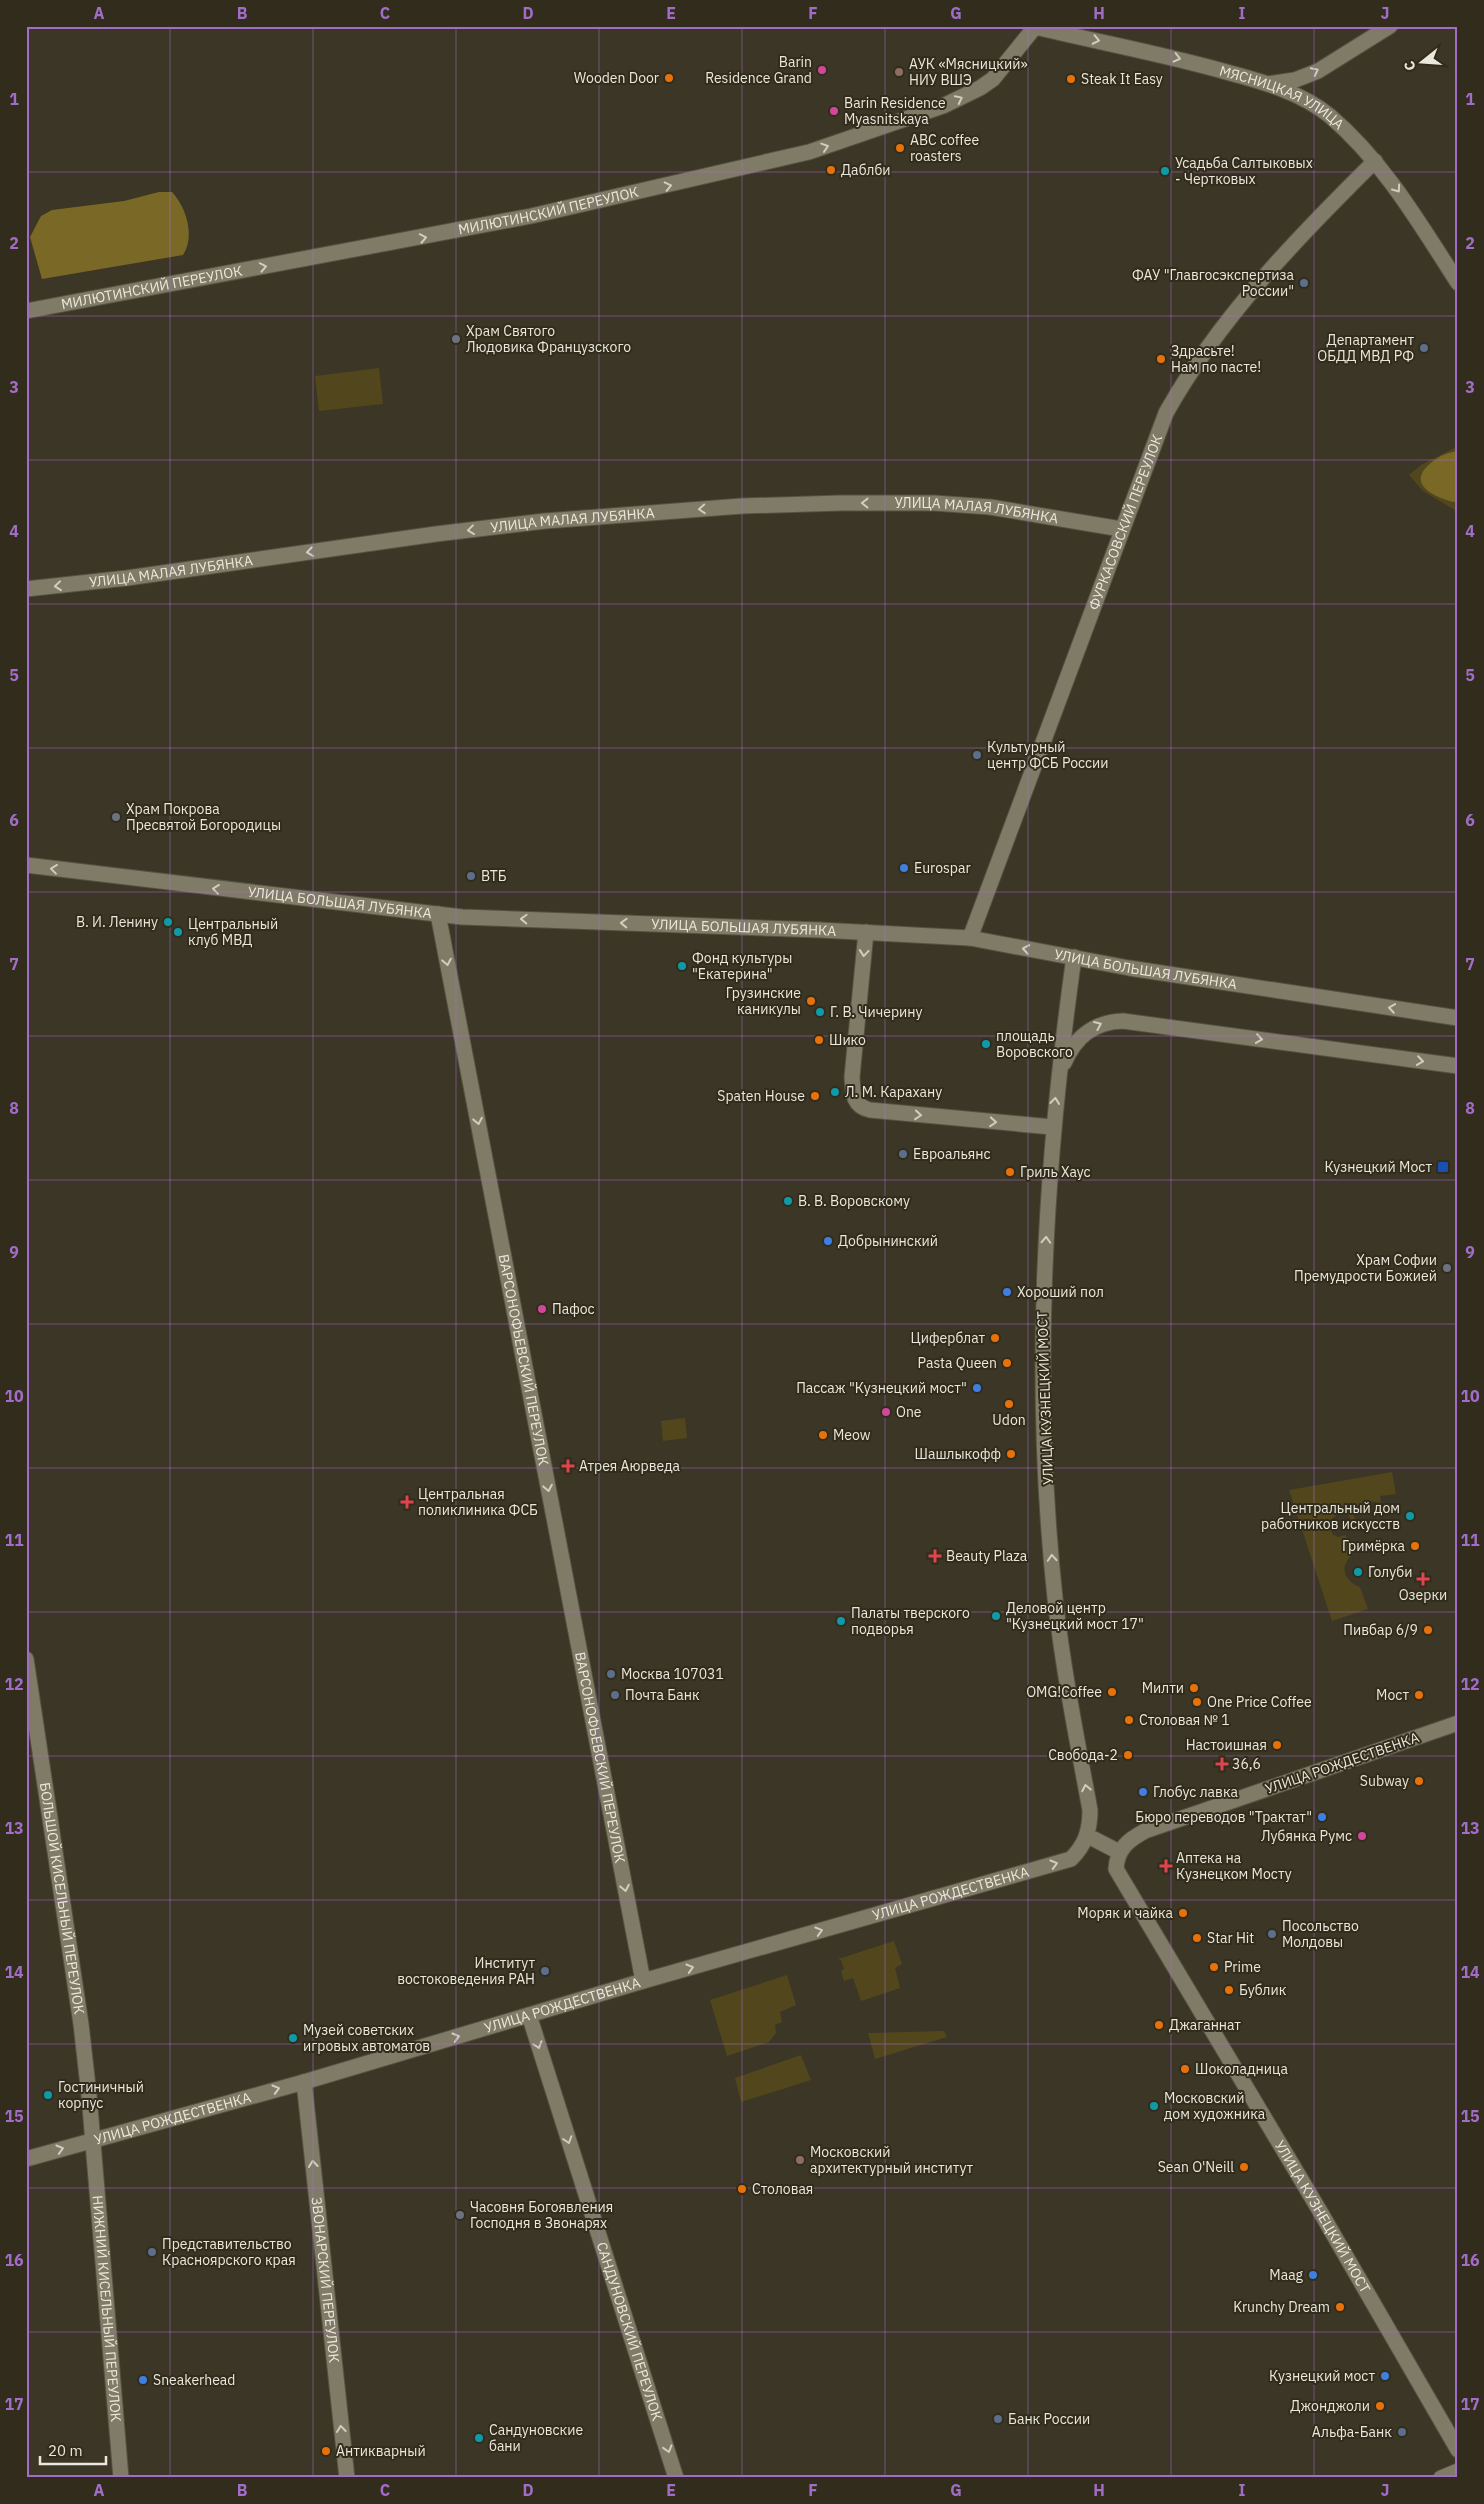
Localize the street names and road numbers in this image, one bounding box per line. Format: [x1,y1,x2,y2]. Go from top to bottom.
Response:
street label: МЯСНИЦКАЯ УЛИЦА [1217,61,1348,133]
street label: МИЛЮТИНСКИЙ ПЕРЕУЛОК [457,183,640,238]
street label: МИЛЮТИНСКИЙ ПЕРЕУЛОК [60,261,244,313]
street label: ФУРКАСОВСКИЙ ПЕРЕУЛОК [1084,432,1166,612]
street label: УЛИЦА МАЛАЯ ЛУБЯНКА [894,494,1060,527]
street label: УЛИЦА МАЛАЯ ЛУБЯНКА [489,504,655,536]
street label: УЛИЦА МАЛАЯ ЛУБЯНКА [88,551,254,591]
street label: УЛИЦА БОЛЬШАЯ ЛУБЯНКА [247,883,433,922]
street label: УЛИЦА БОЛЬШАЯ ЛУБЯНКА [651,915,837,940]
street label: УЛИЦА БОЛЬШАЯ ЛУБЯНКА [1053,945,1238,993]
street label: ВАРСОНОФЬЕВСКИЙ ПЕРЕУЛОК [495,1253,553,1467]
street label: УЛИЦА КУЗНЕЦКИЙ МОСТ [1032,1311,1057,1485]
street label: ВАРСОНОФЬЕВСКИЙ ПЕРЕУЛОК [571,1650,629,1865]
street label: УЛИЦА РОЖДЕСТВЕНКА [1263,1728,1421,1798]
street label: БОЛЬШОЙ КИСЕЛЬНЫЙ ПЕРЕУЛОК [36,1781,88,2015]
street label: УЛИЦА РОЖДЕСТВЕНКА [870,1862,1031,1924]
street label: УЛИЦА РОЖДЕСТВЕНКА [482,1973,643,2037]
street label: УЛИЦА РОЖДЕСТВЕНКА [92,2088,253,2149]
street label: УЛИЦА КУЗНЕЦКИЙ МОСТ [1271,2137,1374,2296]
street label: НИЖНИЙ КИСЕЛЬНЫЙ ПЕРЕУЛОК [88,2195,125,2423]
street label: ЗВОНАРСКИЙ ПЕРЕУЛОК [308,2196,343,2364]
street label: САНДУНОВСКИЙ ПЕРЕУЛОК [593,2240,666,2423]

